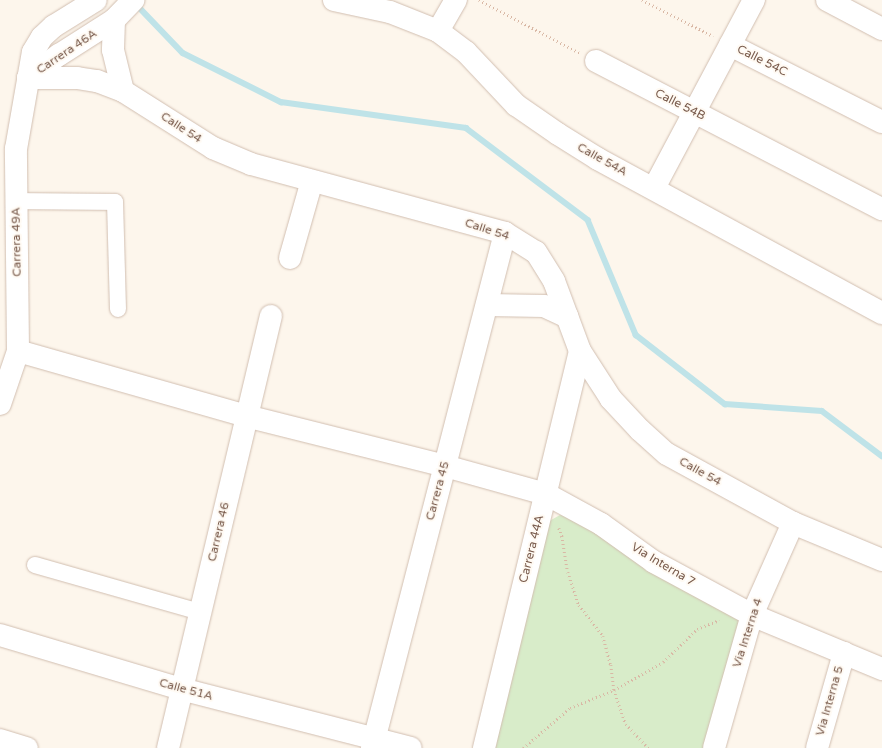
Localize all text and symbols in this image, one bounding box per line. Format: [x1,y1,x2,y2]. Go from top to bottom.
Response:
street label: Carrera 46A [34,27,100,77]
street label: Calle 54C [735,42,789,80]
street label: Calle 54B [653,86,707,124]
street label: Calle 54 [158,109,204,147]
street label: Calle 54A [574,140,630,180]
street label: Carrera 49A [9,207,25,277]
street label: Calle 54 [463,216,511,244]
street label: Calle 54 [676,455,724,489]
street label: Carrera 45 [423,460,453,522]
street label: Carrera 46 [205,501,233,563]
street label: Carrera 44A [517,514,547,584]
street label: Via Interna 7 [628,540,698,590]
street label: Via Interna 4 [730,596,766,670]
street label: Via Interna 5 [813,664,847,738]
street label: Calle 51A [158,676,214,704]

